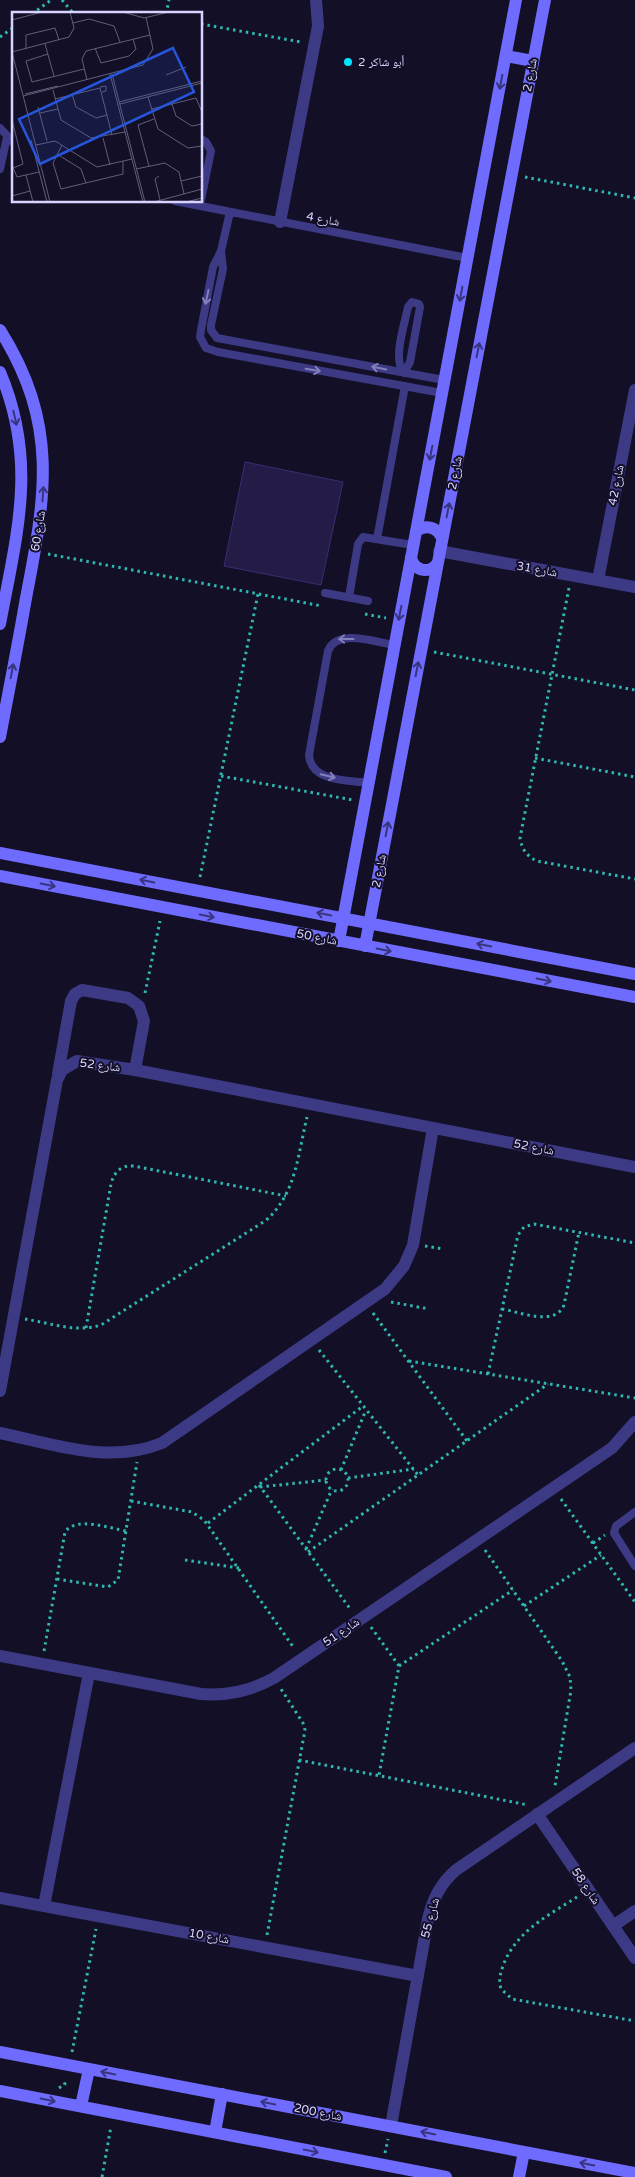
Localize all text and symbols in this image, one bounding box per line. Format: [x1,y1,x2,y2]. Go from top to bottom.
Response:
inset map [12,12,202,202]
place label: أبو شاكر 2 [358,55,404,69]
marker: أبو شاكر 2 [342,56,354,68]
street label: شارع 2 [520,57,541,93]
one-way arrow [495,74,505,90]
street label: شارع 4 [305,209,341,230]
one-way arrow [455,285,465,301]
one-way arrow [202,289,212,305]
one-way arrow [473,343,483,359]
one-way arrow [372,363,388,373]
one-way arrow [305,365,321,375]
one-way arrow [11,410,20,426]
one-way arrow [425,445,435,461]
street label: شارع 2 [445,455,466,491]
street label: شارع 42 [605,463,628,507]
one-way arrow [39,486,48,502]
one-way arrow [443,502,453,518]
street label: شارع 60 [28,510,49,553]
street label: شارع 31 [515,559,559,580]
one-way arrow [395,604,405,620]
one-way arrow [339,634,355,643]
one-way arrow [413,662,423,678]
one-way arrow [8,664,18,680]
one-way arrow [319,772,335,781]
one-way arrow [383,822,392,838]
street label: شارع 2 [369,853,390,889]
one-way arrow [140,875,156,885]
one-way arrow [39,881,55,890]
one-way arrow [317,909,333,919]
one-way arrow [199,911,215,921]
street label: شارع 50 [295,926,339,949]
one-way arrow [476,939,492,949]
one-way arrow [376,945,392,955]
one-way arrow [535,976,551,985]
street label: شارع 52 [79,1056,121,1075]
street label: شارع 52 [512,1136,556,1159]
street label: شارع 51 [320,1615,363,1650]
street label: شارع 58 [568,1865,603,1908]
street label: شارع 55 [418,1896,443,1940]
street label: شارع 10 [187,1926,231,1947]
one-way arrow [101,2067,117,2077]
one-way arrow [39,2096,55,2105]
one-way arrow [260,2098,276,2107]
street label: شارع 200 [293,2100,343,2125]
one-way arrow [420,2128,436,2138]
one-way arrow [302,2146,318,2156]
one-way arrow [580,2159,596,2168]

